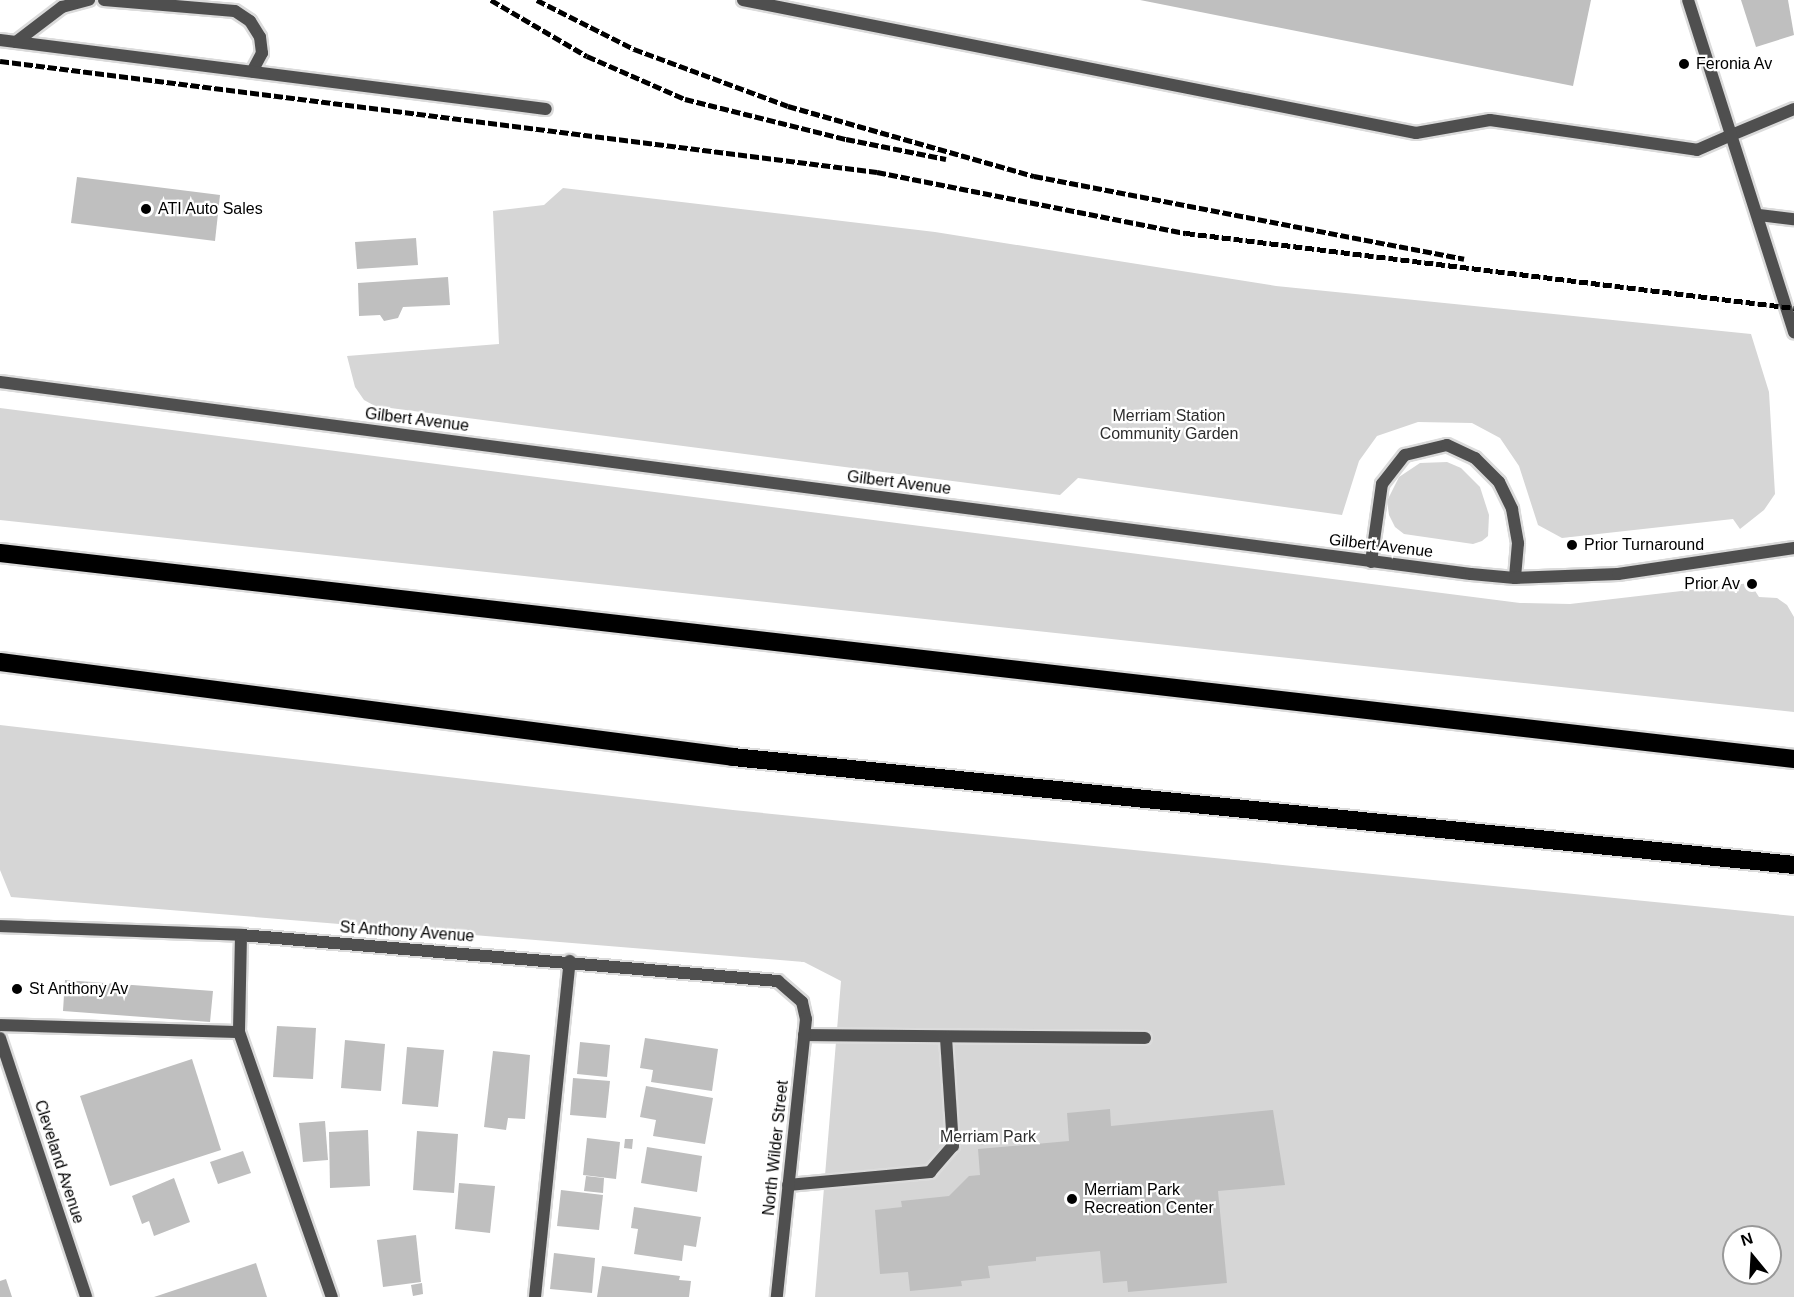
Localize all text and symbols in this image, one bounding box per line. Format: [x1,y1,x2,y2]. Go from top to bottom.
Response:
place label: Feronia Av [1696,54,1773,74]
marker: Feronia Av [1677,57,1691,71]
place label: ATI Auto Sales [158,199,264,219]
marker: ATI Auto Sales [139,202,153,216]
street label: Gilbert Avenue [363,404,471,436]
park label: Merriam Station Community Garden [1100,406,1238,444]
street label: Gilbert Avenue [845,467,953,499]
street label: Gilbert Avenue [1327,530,1435,562]
place label: Prior Turnaround [1584,535,1704,555]
marker: Prior Turnaround [1565,538,1579,552]
place label: Prior Av [1683,574,1740,594]
marker: Prior Av [1745,577,1759,591]
street label: St Anthony Avenue [338,918,476,946]
place label: St Anthony Av [29,979,130,999]
marker: St Anthony Av [10,982,24,996]
street label: North Wilder Street [759,1079,793,1217]
street label: Cleveland Avenue [30,1097,88,1227]
park label: Merriam Park [940,1127,1036,1147]
place label: Merriam Park Recreation Center [1084,1180,1214,1218]
marker: Merriam Park Recreation Center [1065,1192,1079,1206]
north arrow [1722,1225,1782,1285]
text: N [1739,1229,1755,1249]

